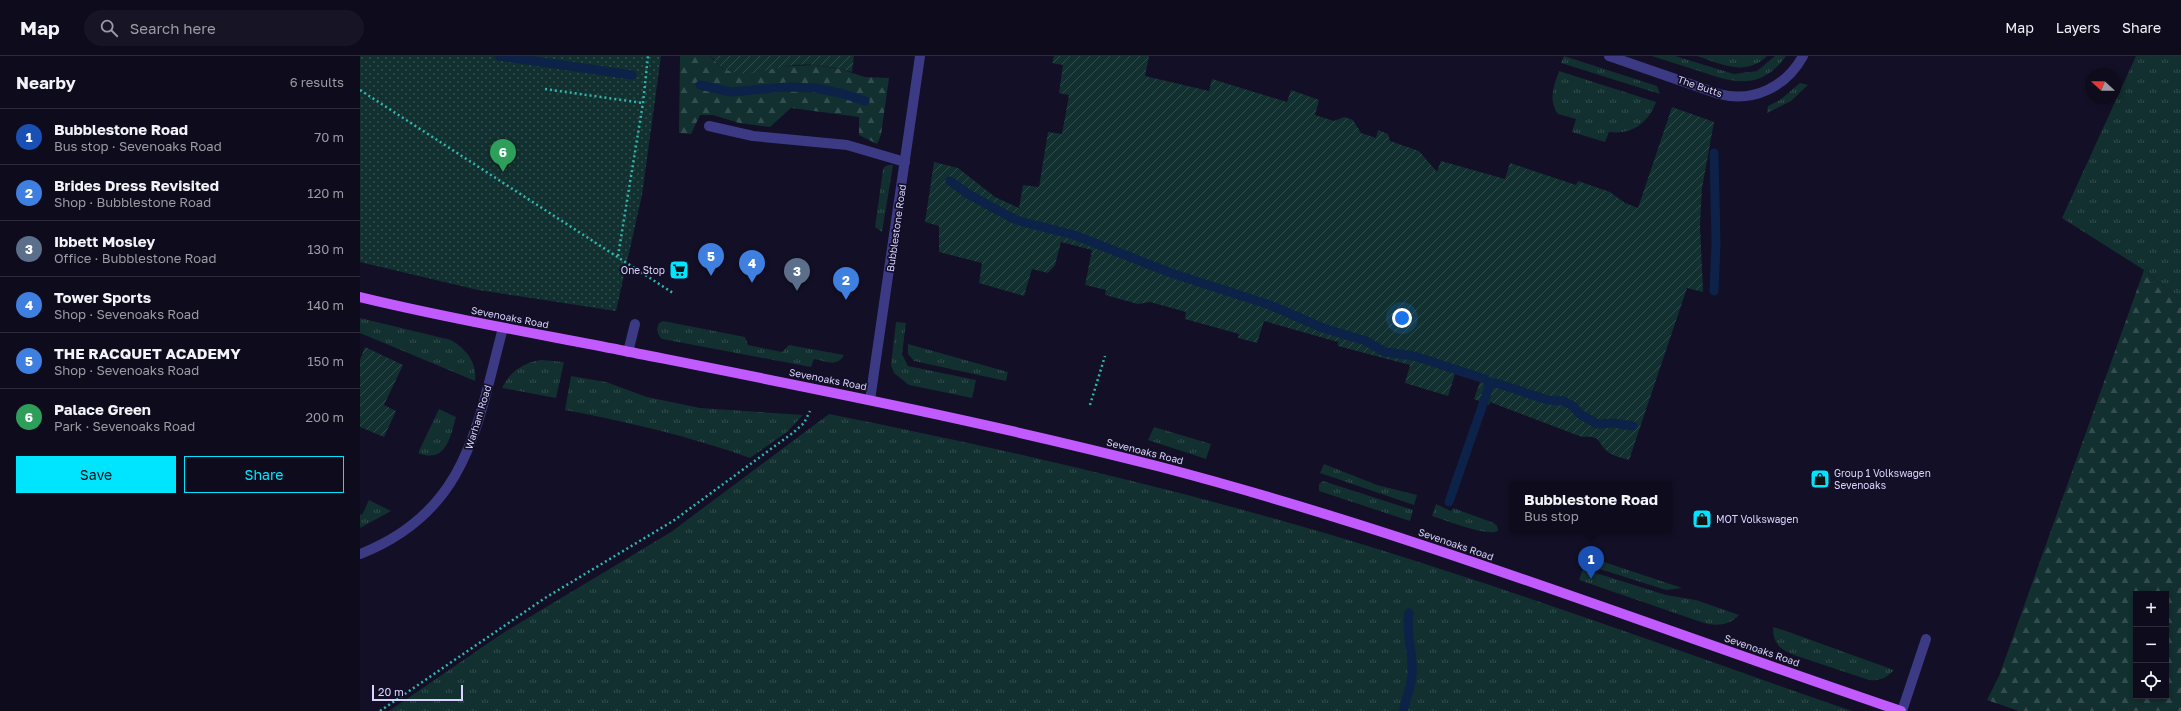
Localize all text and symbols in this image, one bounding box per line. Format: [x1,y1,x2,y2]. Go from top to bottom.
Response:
search box [84,10,364,46]
text: Map [20,16,60,39]
icon: search [98,17,120,39]
text: Search here [130,19,216,37]
text: Map [2005,19,2034,36]
text: Layers [2056,19,2100,36]
text: Share [2122,19,2161,36]
north arrow [2085,68,2121,104]
text: Nearby [16,72,76,93]
street label: The Butts [1676,73,1724,99]
text: 6 results [290,74,344,90]
text: Bubblestone Road [54,120,188,138]
text: 1 [26,129,32,145]
text: 70 m [314,129,344,145]
text: Bus stop · Sevenoaks Road [54,138,222,154]
pin: 6 [490,139,516,172]
text: Brides Dress Revisited [54,176,219,194]
street label: Bubblestone Road [884,183,908,273]
text: 2 [25,185,33,201]
text: 120 m [307,185,344,201]
text: Shop · Bubblestone Road [54,194,211,210]
text: Ibbett Mosley [54,232,155,250]
text: 3 [25,241,33,257]
text: 130 m [307,241,344,257]
pin: 5 [698,243,724,276]
text: Office · Bubblestone Road [54,250,216,266]
pin: 4 [739,250,765,283]
pin: 3 [784,258,810,291]
supermarket icon: One Stop [668,259,690,281]
place label: One Stop [621,264,665,276]
pin: 2 [833,267,859,300]
text: Tower Sports [54,288,151,306]
text: 4 [25,297,33,313]
text: 140 m [307,297,344,313]
street label: Sevenoaks Road [470,304,550,330]
text: Shop · Sevenoaks Road [54,306,199,322]
your location [1392,308,1412,328]
text: THE RACQUET ACADEMY [54,344,241,362]
text: 5 [25,353,33,369]
text: 150 m [307,353,344,369]
text: Shop · Sevenoaks Road [54,362,199,378]
street label: Sevenoaks Road [788,366,868,392]
street label: Warham Road [463,383,493,451]
text: Palace Green [54,400,151,418]
text: 6 [25,409,33,425]
text: 200 m [306,409,344,425]
text: Park · Sevenoaks Road [54,418,195,434]
street label: Sevenoaks Road [1105,436,1185,466]
button: Save [16,456,176,493]
button: Share [184,456,344,493]
place label: Group 1 Volkswagen Sevenoaks [1834,467,1931,491]
shop icon: Group 1 Volkswagen Sevenoaks [1809,468,1831,490]
popup [1510,481,1672,533]
text: Bubblestone Road [1524,490,1658,508]
text: Bus stop [1524,508,1579,524]
shop icon: MOT Volkswagen [1691,508,1713,530]
place label: MOT Volkswagen [1716,513,1798,525]
street label: Sevenoaks Road [1417,525,1495,563]
pin: 1 [1578,546,1604,579]
map controls [2133,591,2169,699]
button: + [2133,591,2169,627]
button: − [2133,627,2169,663]
street label: Sevenoaks Road [1723,631,1801,669]
button: locate [2133,663,2169,699]
scale bar [372,683,463,702]
text: 20 m [378,685,404,698]

